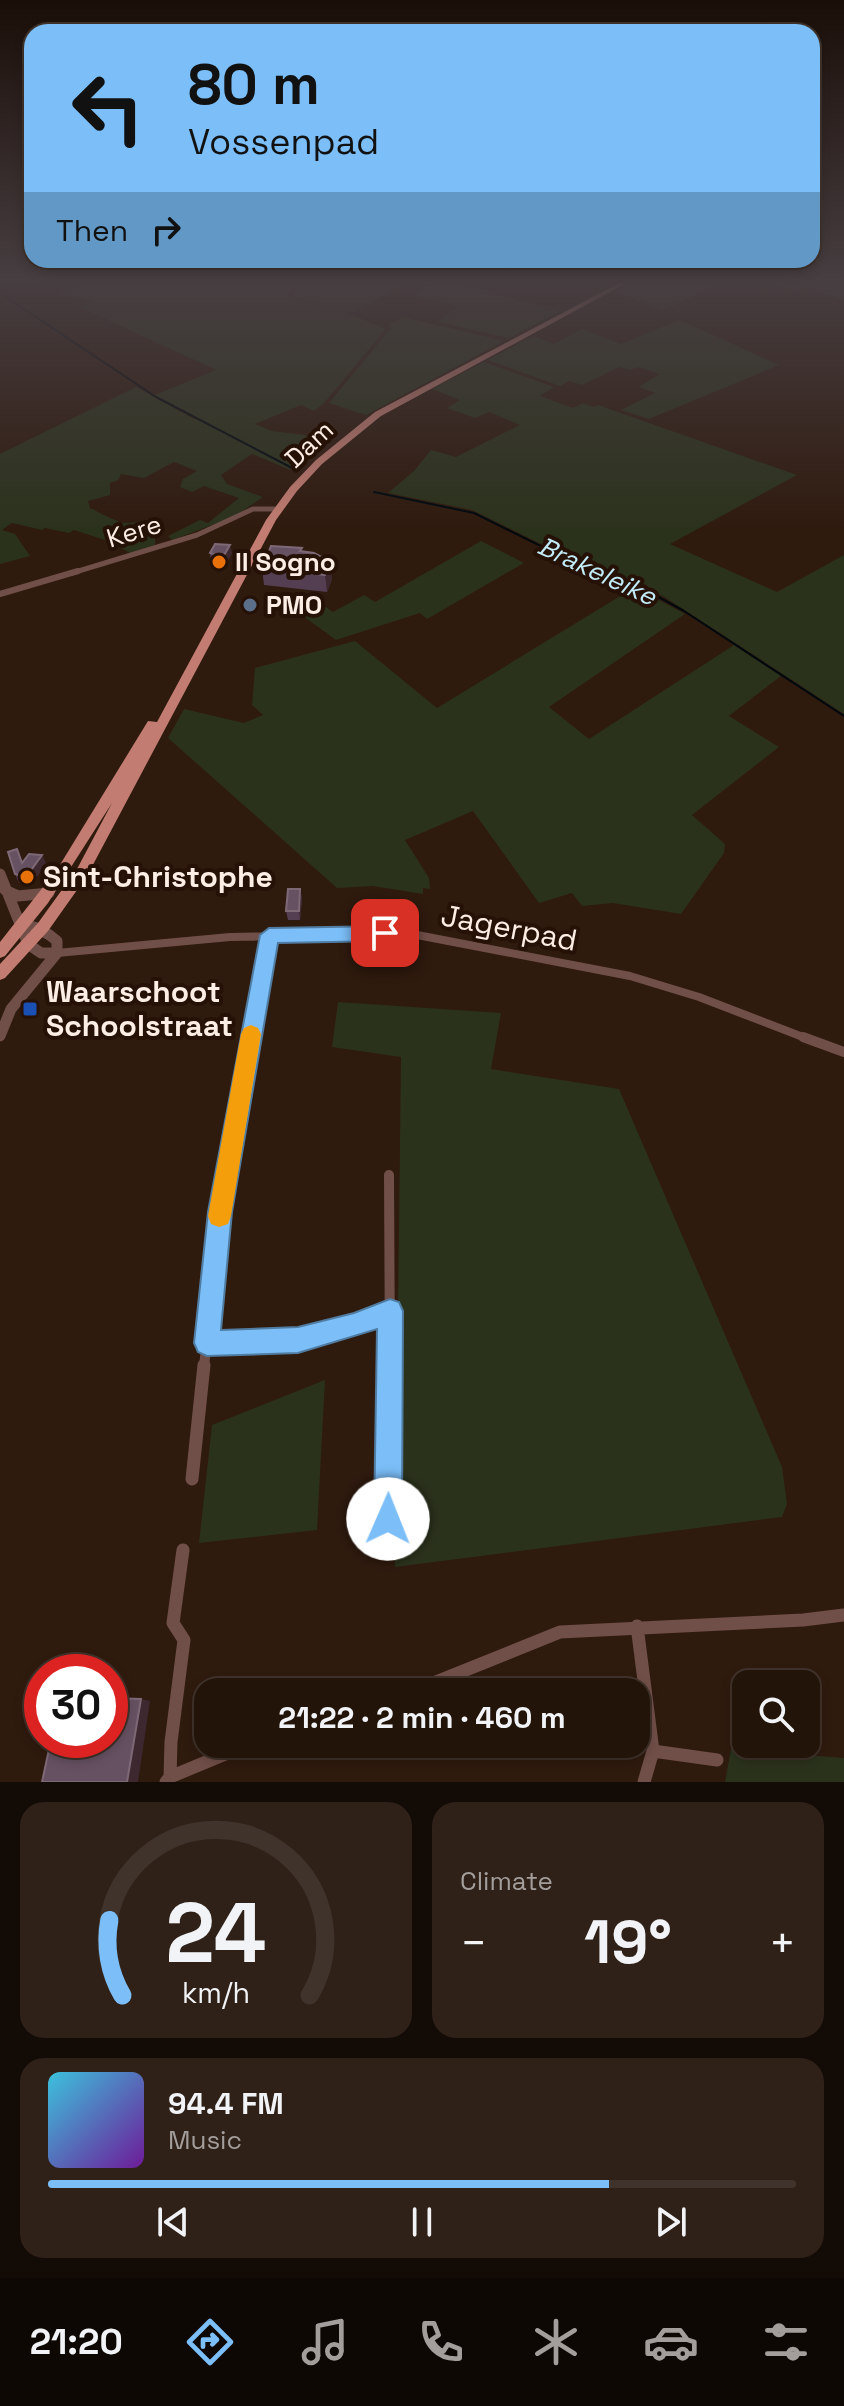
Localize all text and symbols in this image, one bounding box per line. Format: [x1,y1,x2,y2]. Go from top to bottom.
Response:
text: 80 m [188,49,320,120]
icon: left [56,56,160,160]
text: Vossenpad [188,119,379,165]
icon: right [144,208,188,252]
text: Then [56,211,128,250]
street label: Dam [277,413,341,475]
street label: Kere [103,507,165,555]
water label: Brakeleike [532,529,663,614]
place label: Il Sogno [235,545,336,579]
marker: Il Sogno [210,553,228,571]
place label: PMO [266,588,322,622]
marker: PMO [241,596,259,614]
place label: Sint-Christophe [43,857,273,896]
marker: Sint-Christophe [18,868,36,886]
street label: Jagerpad [438,895,580,960]
pin [351,899,419,967]
icon: arrive [363,911,407,955]
place label: Waarschoot Schoolstraat [46,972,233,1045]
marker: Waarschoot Schoolstraat [21,1000,39,1018]
position arrow [346,1477,430,1561]
speed limit sign: 30 [24,1654,128,1758]
map controls [732,1670,820,1758]
button: search [732,1670,820,1758]
text: 21:22 · 2 min · 460 m [278,1698,566,1737]
text: Climate [460,1864,553,1898]
text: 24 [166,1880,266,1986]
text: 19° [584,1904,672,1981]
text: − [460,1915,487,1971]
text: + [769,1915,796,1971]
text: km/h [182,1975,250,2011]
text: 94.4 FM [168,2084,284,2123]
text: Music [168,2123,242,2157]
icon: previous [151,2200,195,2244]
icon: pause [400,2200,444,2244]
icon: next [649,2200,693,2244]
icon: directions [182,2314,238,2370]
icon: music [297,2314,353,2370]
icon: phone [413,2314,469,2370]
icon: climate [528,2314,584,2370]
icon: car [643,2314,699,2370]
icon: filters [758,2314,814,2370]
text: 21:20 [30,2319,123,2365]

